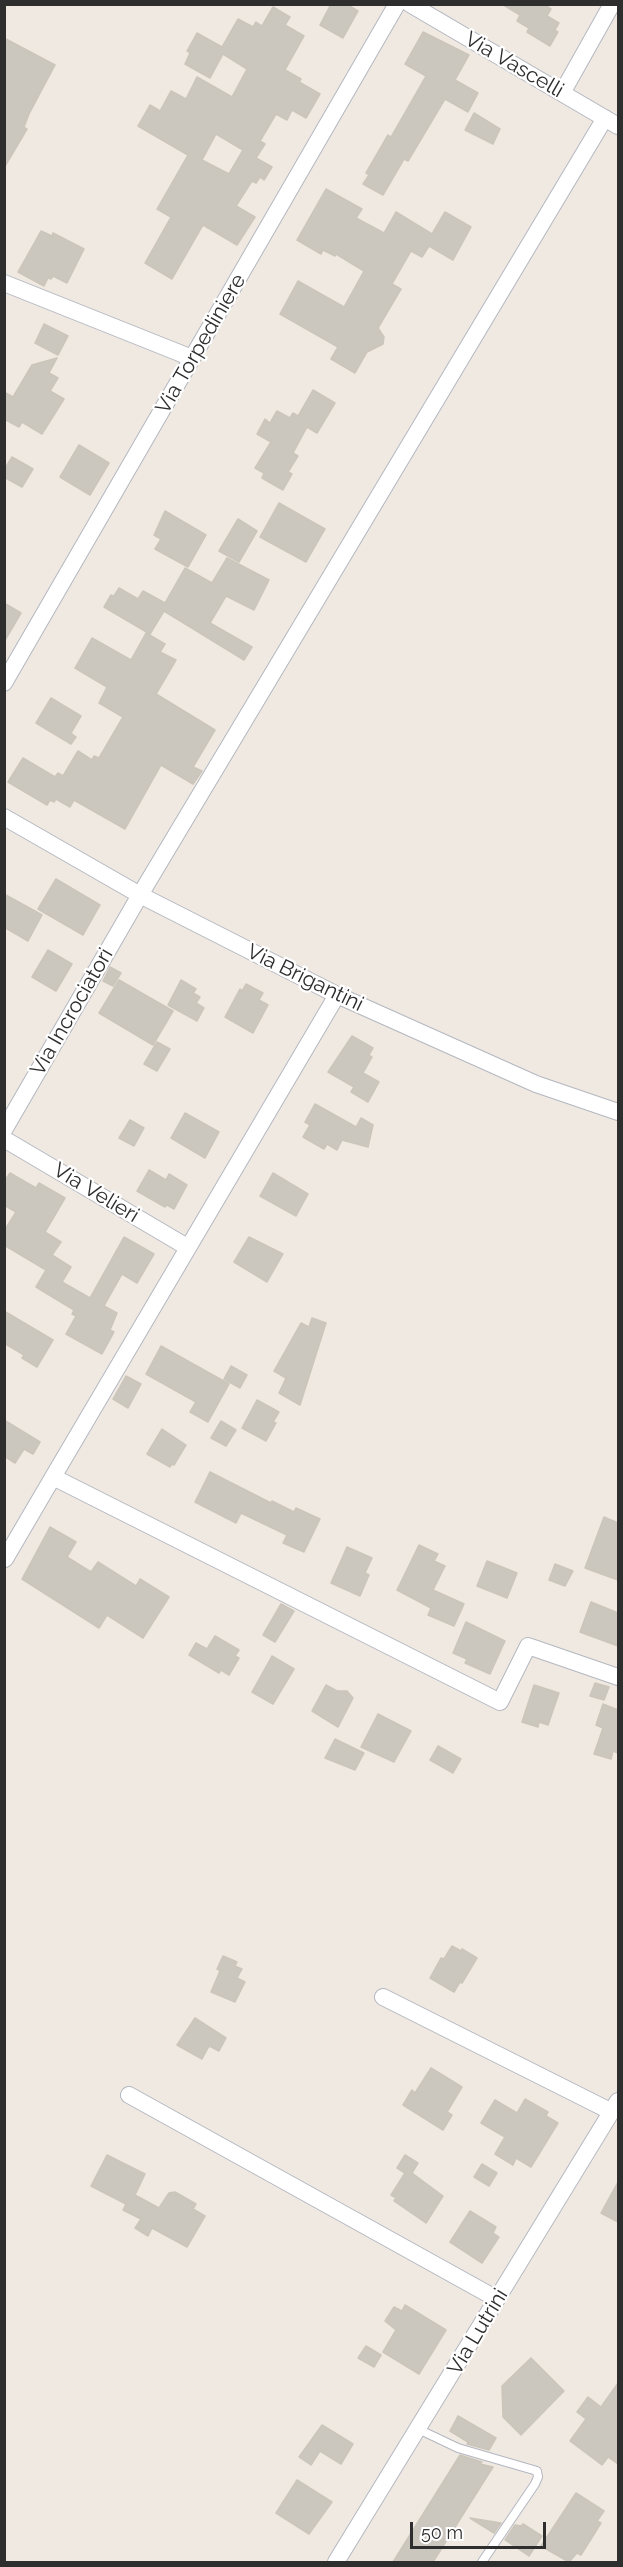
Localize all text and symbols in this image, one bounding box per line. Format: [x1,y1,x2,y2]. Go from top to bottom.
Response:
street label: Via Vascelli [460,27,568,103]
street label: Via Torpediniere [151,270,251,418]
street label: Via Brigantini [243,939,367,1017]
street label: Via Incrociatori [25,944,119,1080]
street label: Via Velieri [49,1158,143,1228]
street label: Via Lutrini [442,2284,514,2380]
scale bar [413,2510,550,2548]
text: 50 m [421,2522,463,2543]

